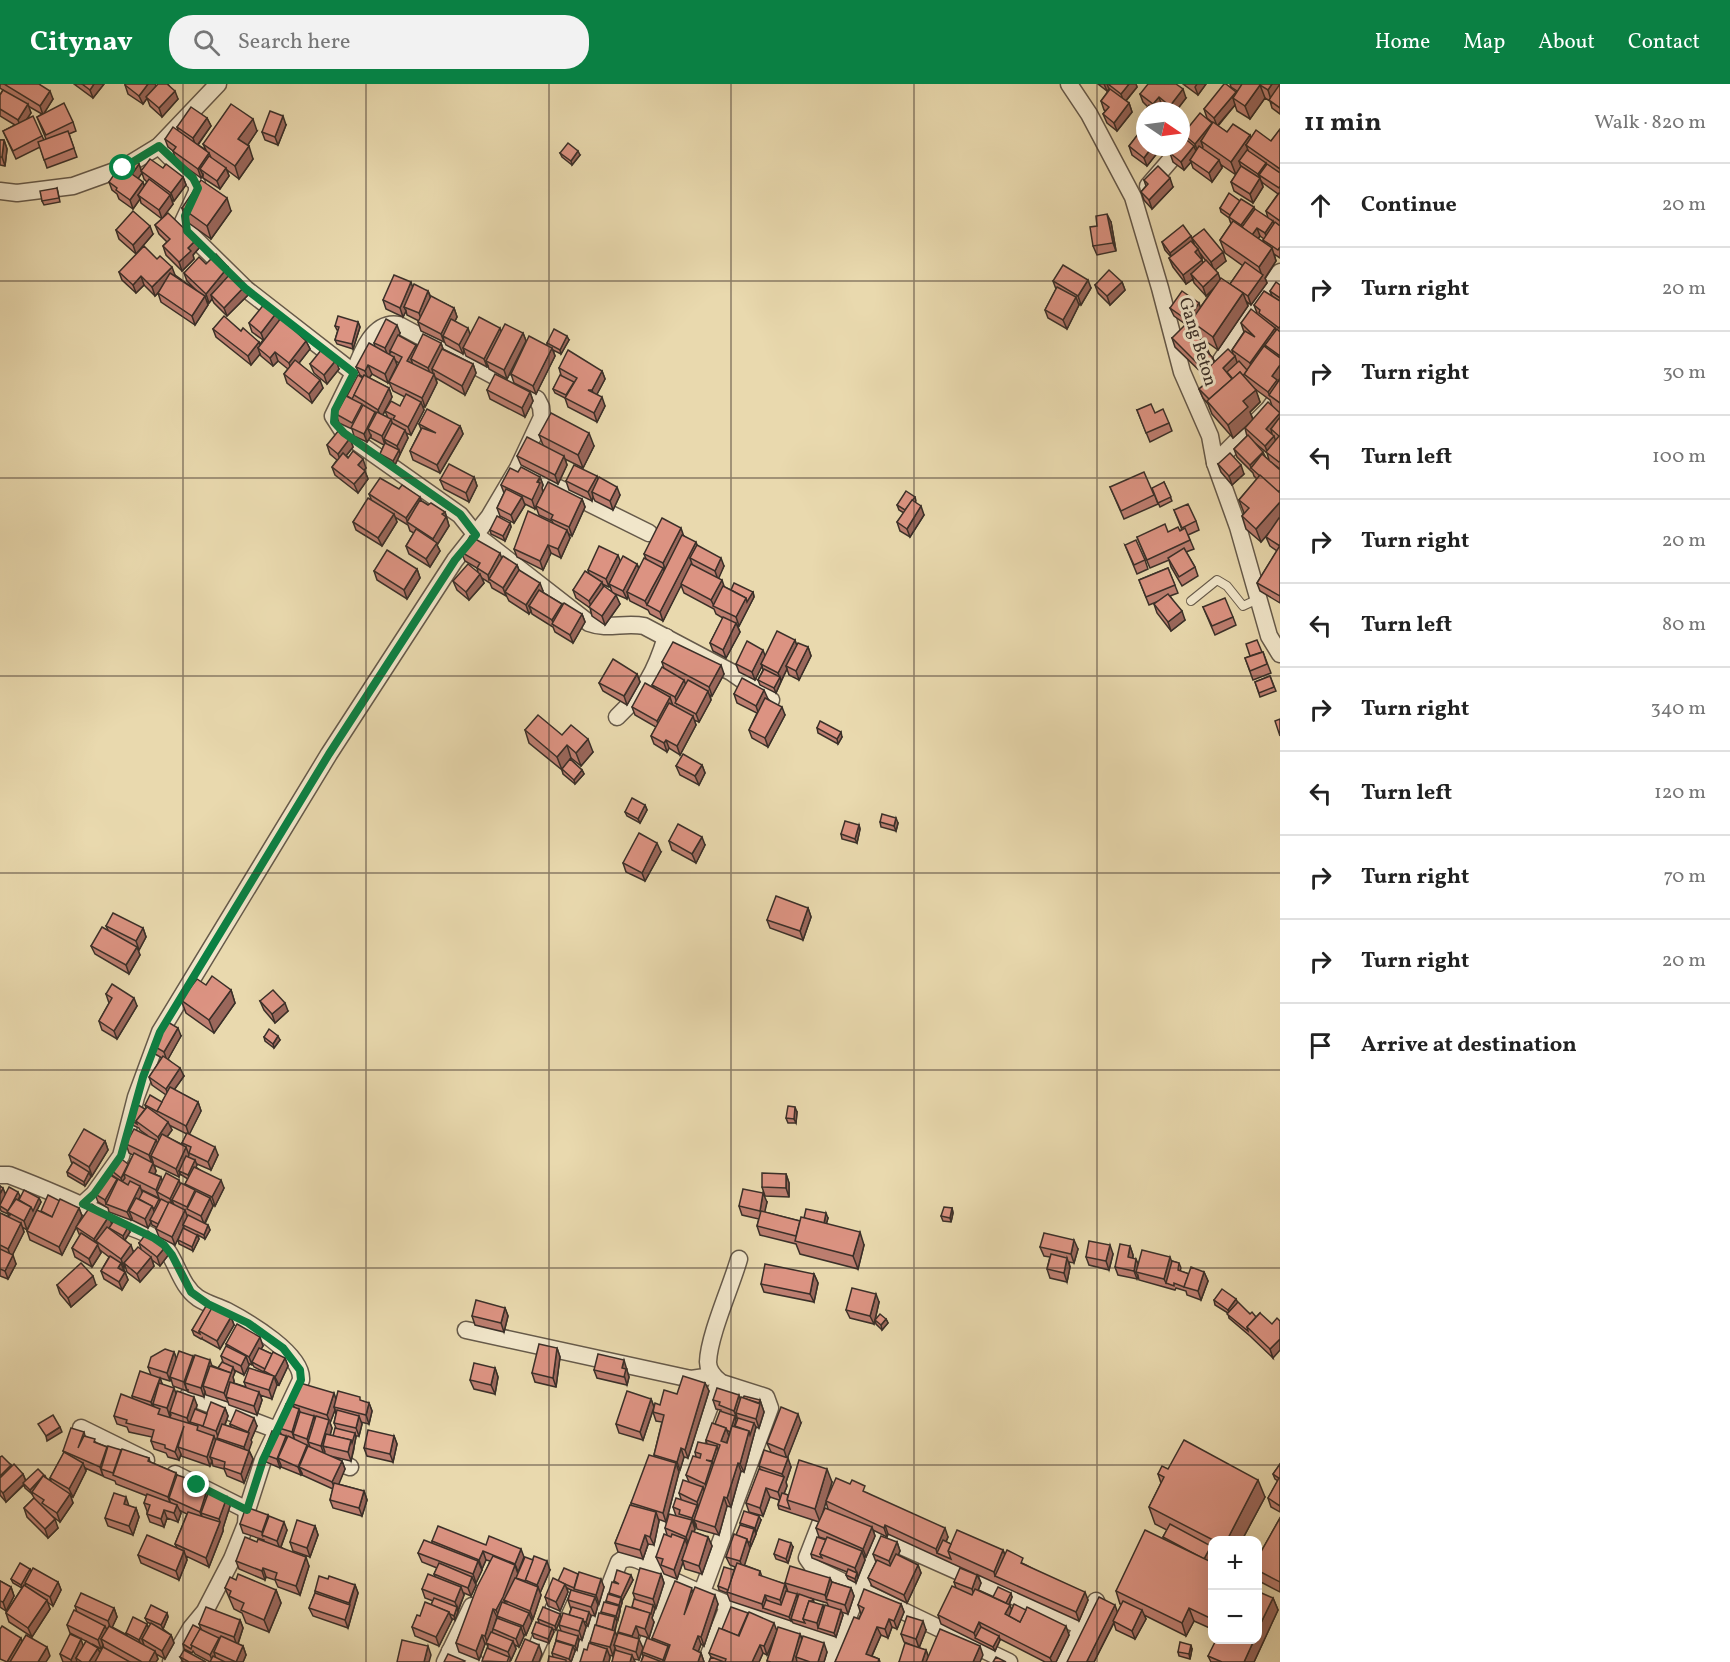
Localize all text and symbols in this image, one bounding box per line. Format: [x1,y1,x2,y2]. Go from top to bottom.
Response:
search box [169,15,589,69]
text: Citynav [30,23,133,62]
icon: search [190,26,223,59]
text: Search here [238,27,350,58]
text: Home [1375,28,1430,57]
text: Map [1463,28,1505,57]
text: About [1538,28,1595,57]
text: Contact [1628,28,1700,57]
north arrow [1136,102,1190,156]
text: 11 min [1304,105,1382,141]
text: Walk · 820 m [1594,109,1706,137]
route start [109,154,135,180]
icon: ahead [1304,189,1337,222]
text: Continue [1361,190,1457,221]
text: 20 m [1662,191,1706,219]
icon: right [1304,273,1337,306]
text: Turn right [1361,274,1469,305]
text: 20 m [1662,275,1706,303]
street label: Gang Beton [1172,294,1222,390]
icon: right [1304,357,1337,390]
text: Turn right [1361,358,1469,389]
text: 30 m [1662,359,1706,387]
icon: left [1304,441,1337,474]
text: Turn left [1361,442,1452,473]
text: 100 m [1652,443,1706,471]
icon: right [1304,525,1337,558]
text: Turn right [1361,526,1469,557]
text: 20 m [1662,527,1706,555]
icon: left [1304,609,1337,642]
text: Turn left [1361,610,1452,641]
text: 80 m [1662,611,1706,639]
icon: right [1304,693,1337,726]
text: Turn right [1361,694,1469,725]
text: 340 m [1650,695,1706,723]
icon: left [1304,777,1337,810]
text: Turn left [1361,778,1452,809]
text: 120 m [1654,779,1706,807]
icon: right [1304,861,1337,894]
text: Turn right [1361,862,1469,893]
text: 70 m [1663,863,1706,891]
icon: right [1304,945,1337,978]
text: Turn right [1361,946,1469,977]
text: 20 m [1662,947,1706,975]
icon: arrive [1304,1029,1337,1062]
text: Arrive at destination [1361,1030,1577,1061]
route end [183,1471,209,1497]
map controls [1208,1536,1262,1644]
button: + [1208,1536,1262,1590]
button: − [1208,1590,1262,1644]

